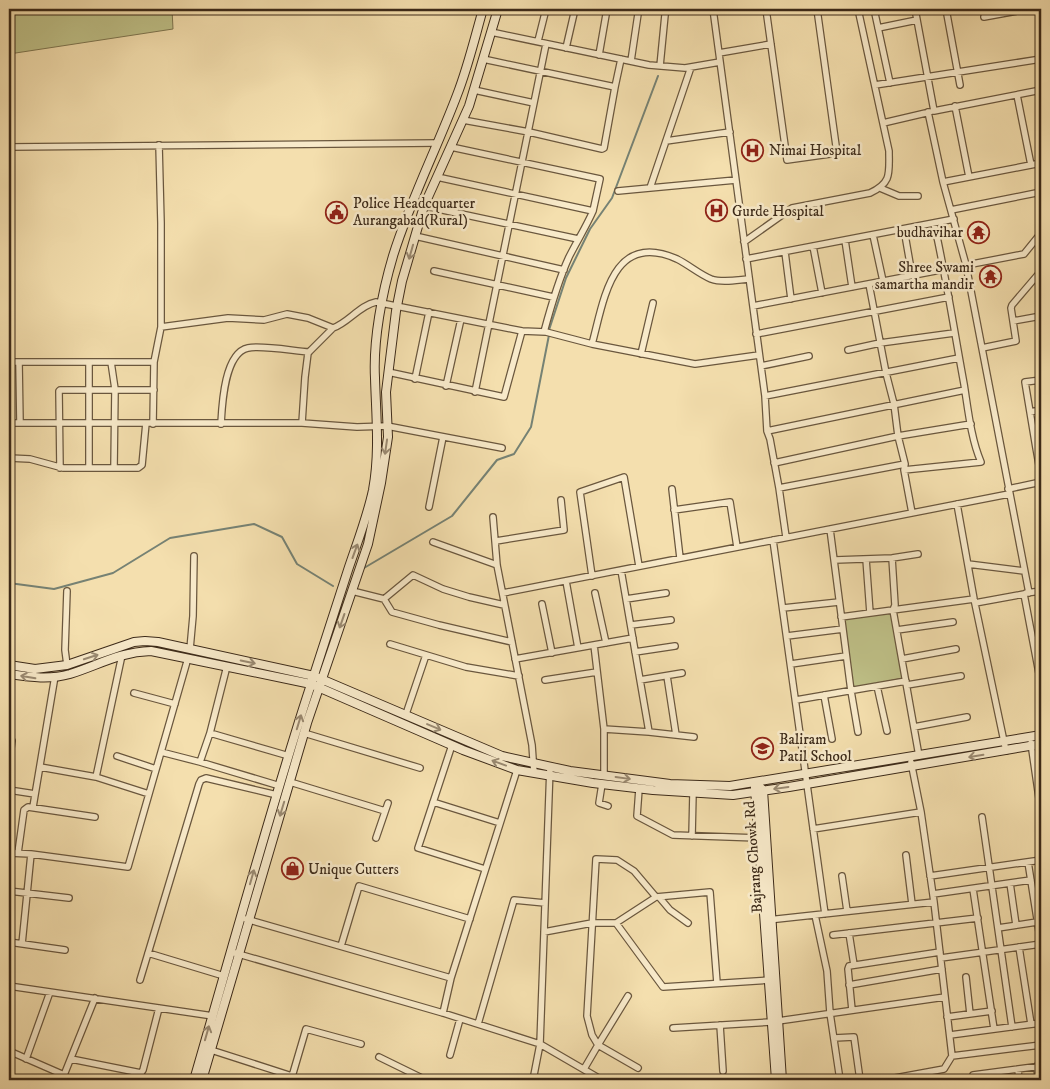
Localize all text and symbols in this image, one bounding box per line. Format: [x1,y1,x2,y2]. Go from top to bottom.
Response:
hospital icon: Nimai Hospital [741,138,765,162]
place label: Nimai Hospital [769,141,862,160]
place label: Police Headcquarter Aurangabad(Rural) [353,194,475,230]
hospital icon: Gurde Hospital [704,199,728,223]
public building icon: Police Headcquarter Aurangabad(Rural) [325,200,349,224]
place label: Gurde Hospital [732,202,824,221]
temple icon: budhavihar [967,220,991,244]
place label: budhavihar [897,223,963,242]
one-way arrow [405,243,415,259]
place label: Shree Swami samartha mandir [875,258,974,294]
temple icon: Shree Swami samartha mandir [978,264,1002,288]
one-way arrow [381,438,391,454]
one-way arrow [351,543,360,559]
one-way arrow [337,612,346,628]
one-way arrow [82,652,98,661]
one-way arrow [240,658,256,667]
one-way arrow [21,672,37,682]
one-way arrow [295,714,305,730]
one-way arrow [426,722,441,732]
place label: Baliram Patil School [779,730,852,766]
school or university icon: Baliram Patil School [751,736,775,760]
one-way arrow [968,751,984,761]
one-way arrow [492,758,508,767]
one-way arrow [615,773,631,783]
one-way arrow [773,783,789,793]
one-way arrow [276,800,286,816]
street label: Bajrang Chowk Rd [740,800,767,914]
shop icon: Unique Cutters [280,857,304,881]
place label: Unique Cutters [308,860,399,879]
one-way arrow [248,870,258,886]
one-way arrow [203,1026,213,1042]

